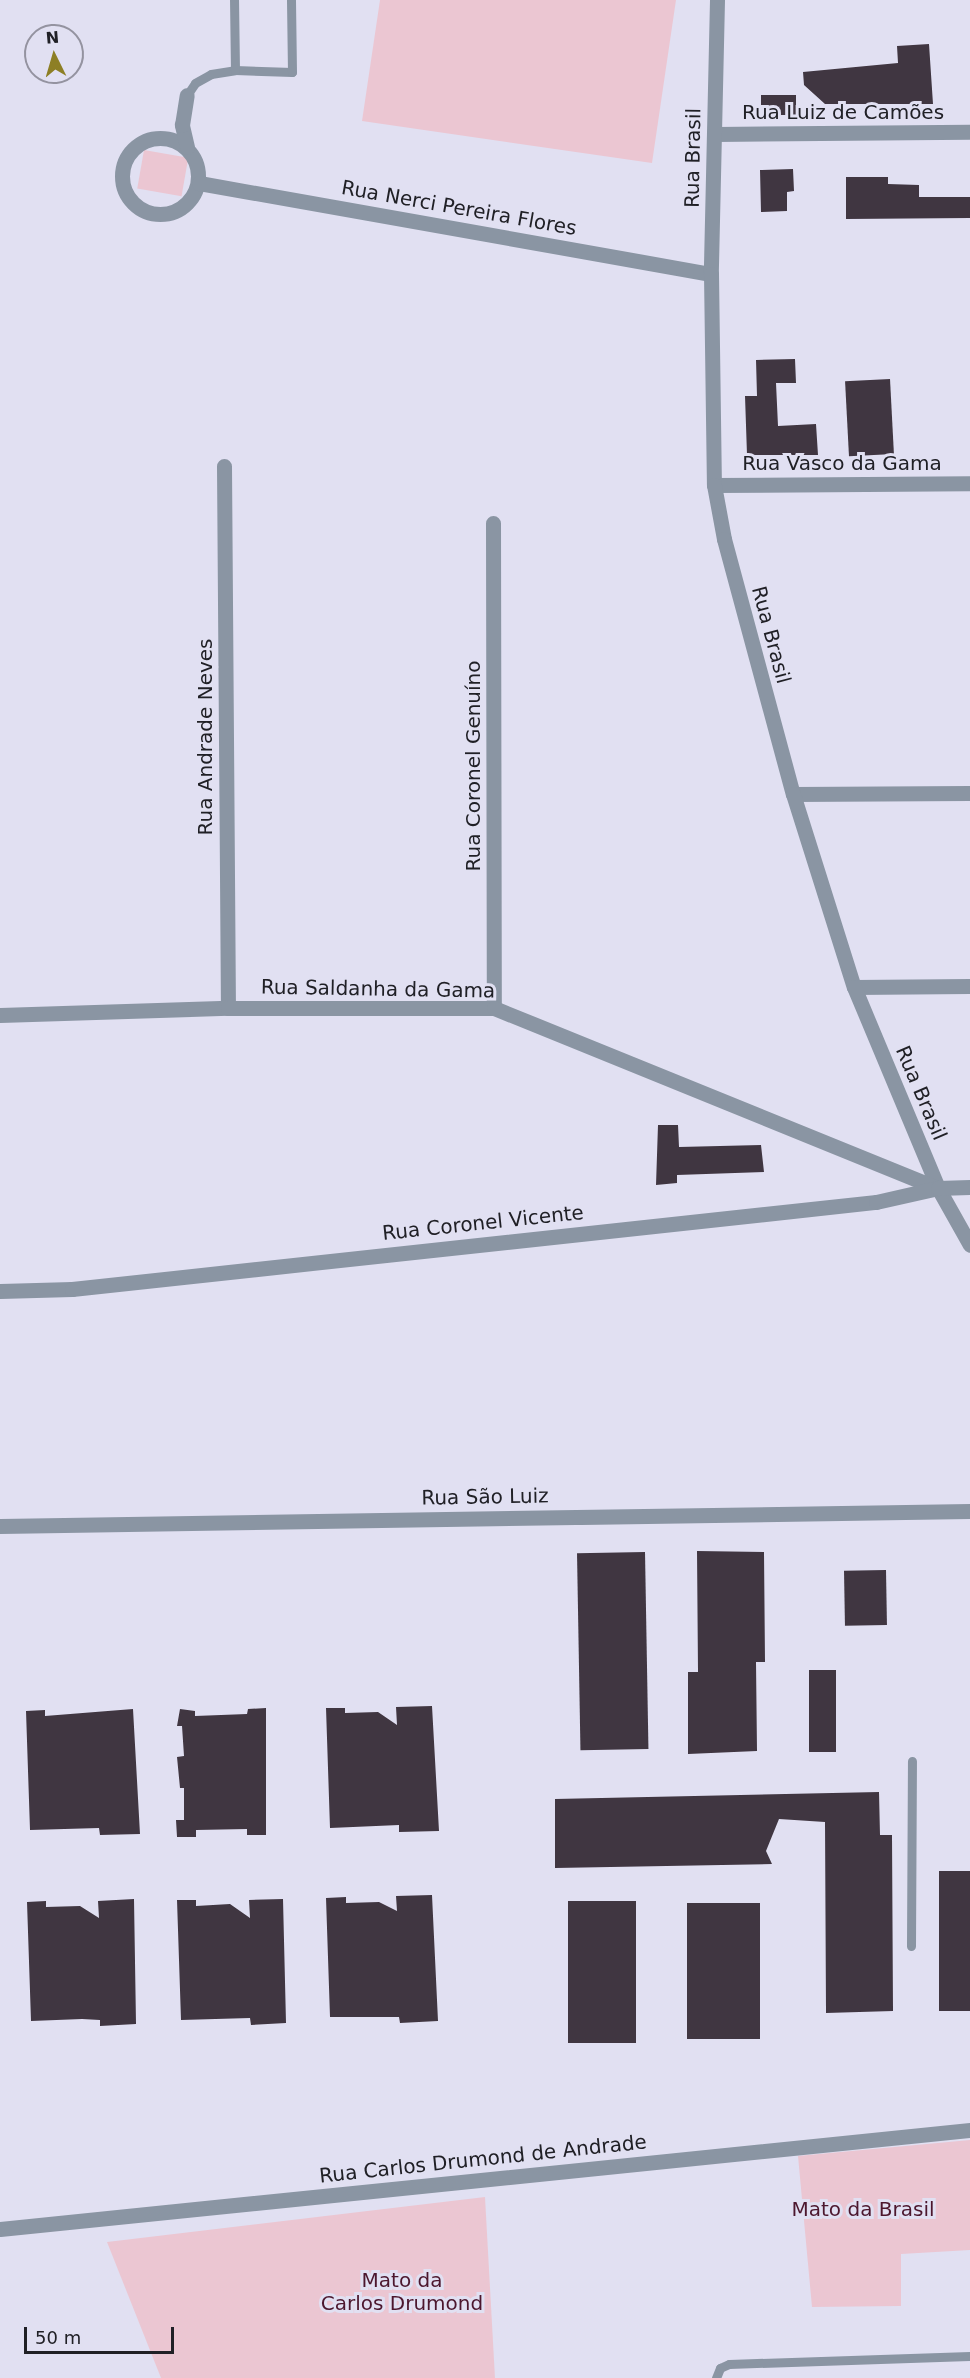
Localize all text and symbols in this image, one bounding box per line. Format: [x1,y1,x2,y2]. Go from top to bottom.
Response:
north arrow [24,24,84,84]
text: N [45,28,60,48]
street label: Rua Luiz de Camões [742,100,944,124]
street label: Rua Brasil [680,108,706,208]
street label: Rua Nerci Pereira Flores [340,176,578,240]
street label: Rua Vasco da Gama [742,451,942,475]
street label: Rua Brasil [746,584,796,686]
street label: Rua Andrade Neves [193,638,217,836]
street label: Rua Coronel Genuíno [461,660,485,872]
street label: Rua Saldanha da Gama [261,975,495,1003]
street label: Rua Brasil [890,1042,952,1144]
street label: Rua Coronel Vicente [381,1200,585,1246]
street label: Rua São Luiz [421,1484,549,1510]
street label: Rua Carlos Drumond de Andrade [318,2130,648,2188]
park label: Mato da Brasil [792,2197,934,2221]
park label: Mato da Carlos Drumond [321,2269,483,2316]
scale bar [27,2315,177,2353]
text: 50 m [35,2327,81,2348]

